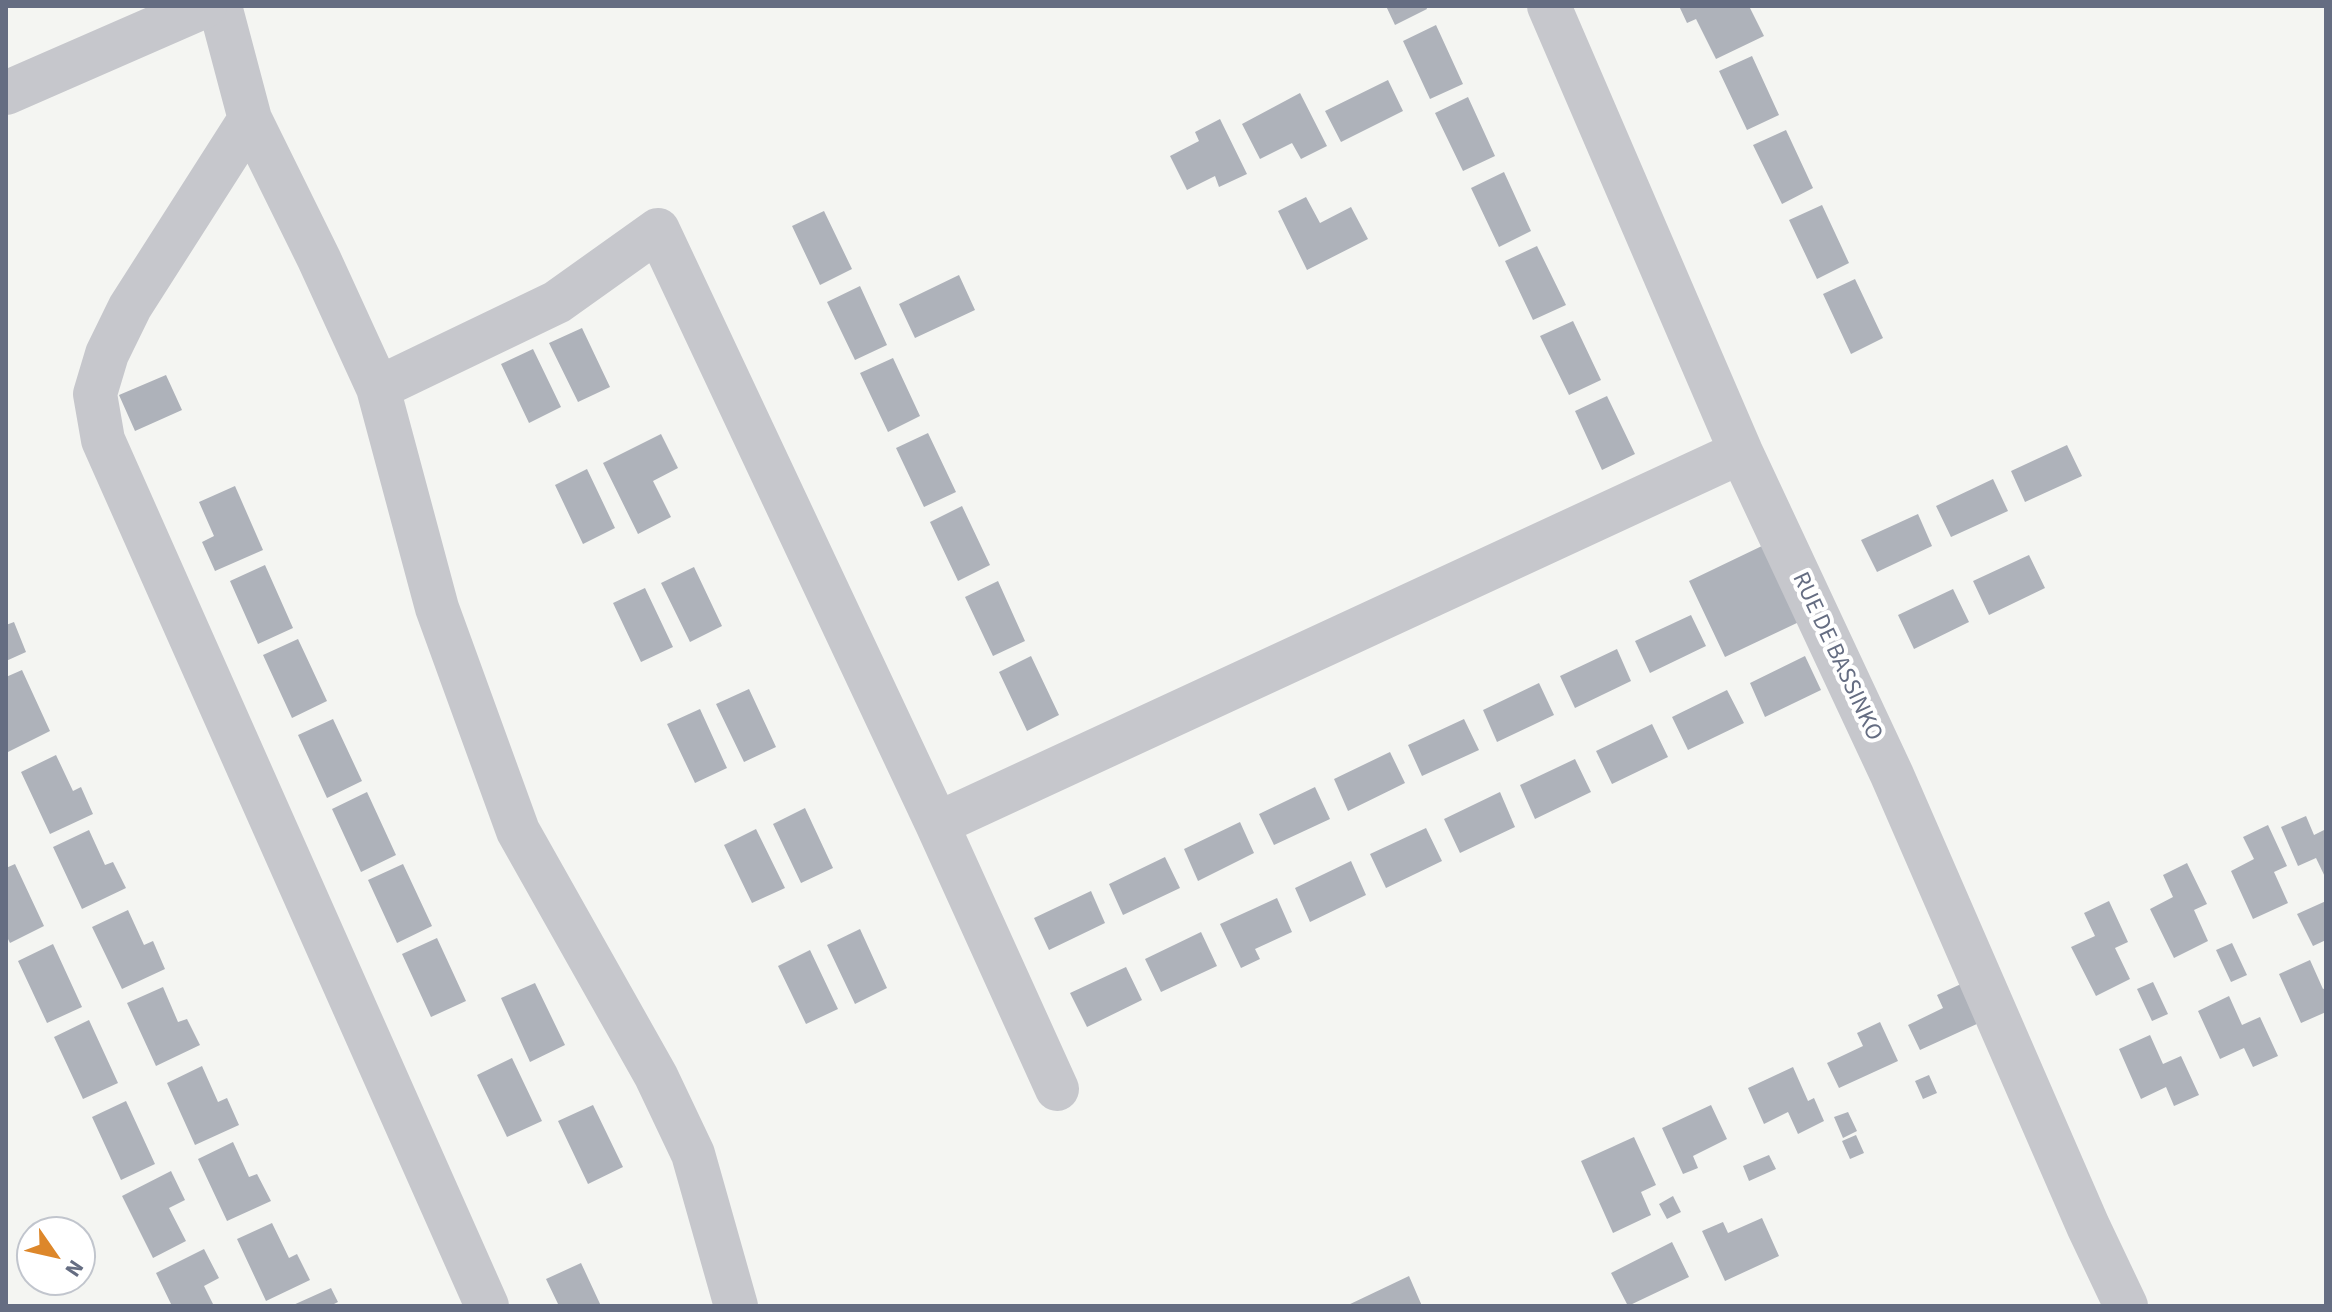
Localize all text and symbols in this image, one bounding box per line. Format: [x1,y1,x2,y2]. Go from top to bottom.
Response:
street label: RUE DE BASSINKO [1784,568,1888,746]
north arrow [16,1216,96,1296]
text: N [57,1253,92,1283]

